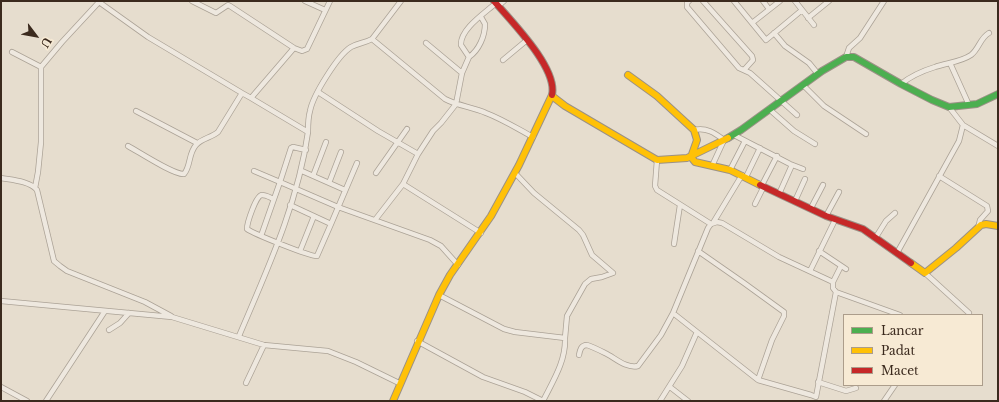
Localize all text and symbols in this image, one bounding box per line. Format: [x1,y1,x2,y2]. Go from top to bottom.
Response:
north arrow [16,16,56,56]
text: U [38,35,55,50]
legend [843,314,983,386]
text: Lancar [881,323,923,338]
text: Padat [881,343,915,358]
text: Macet [881,363,919,378]

